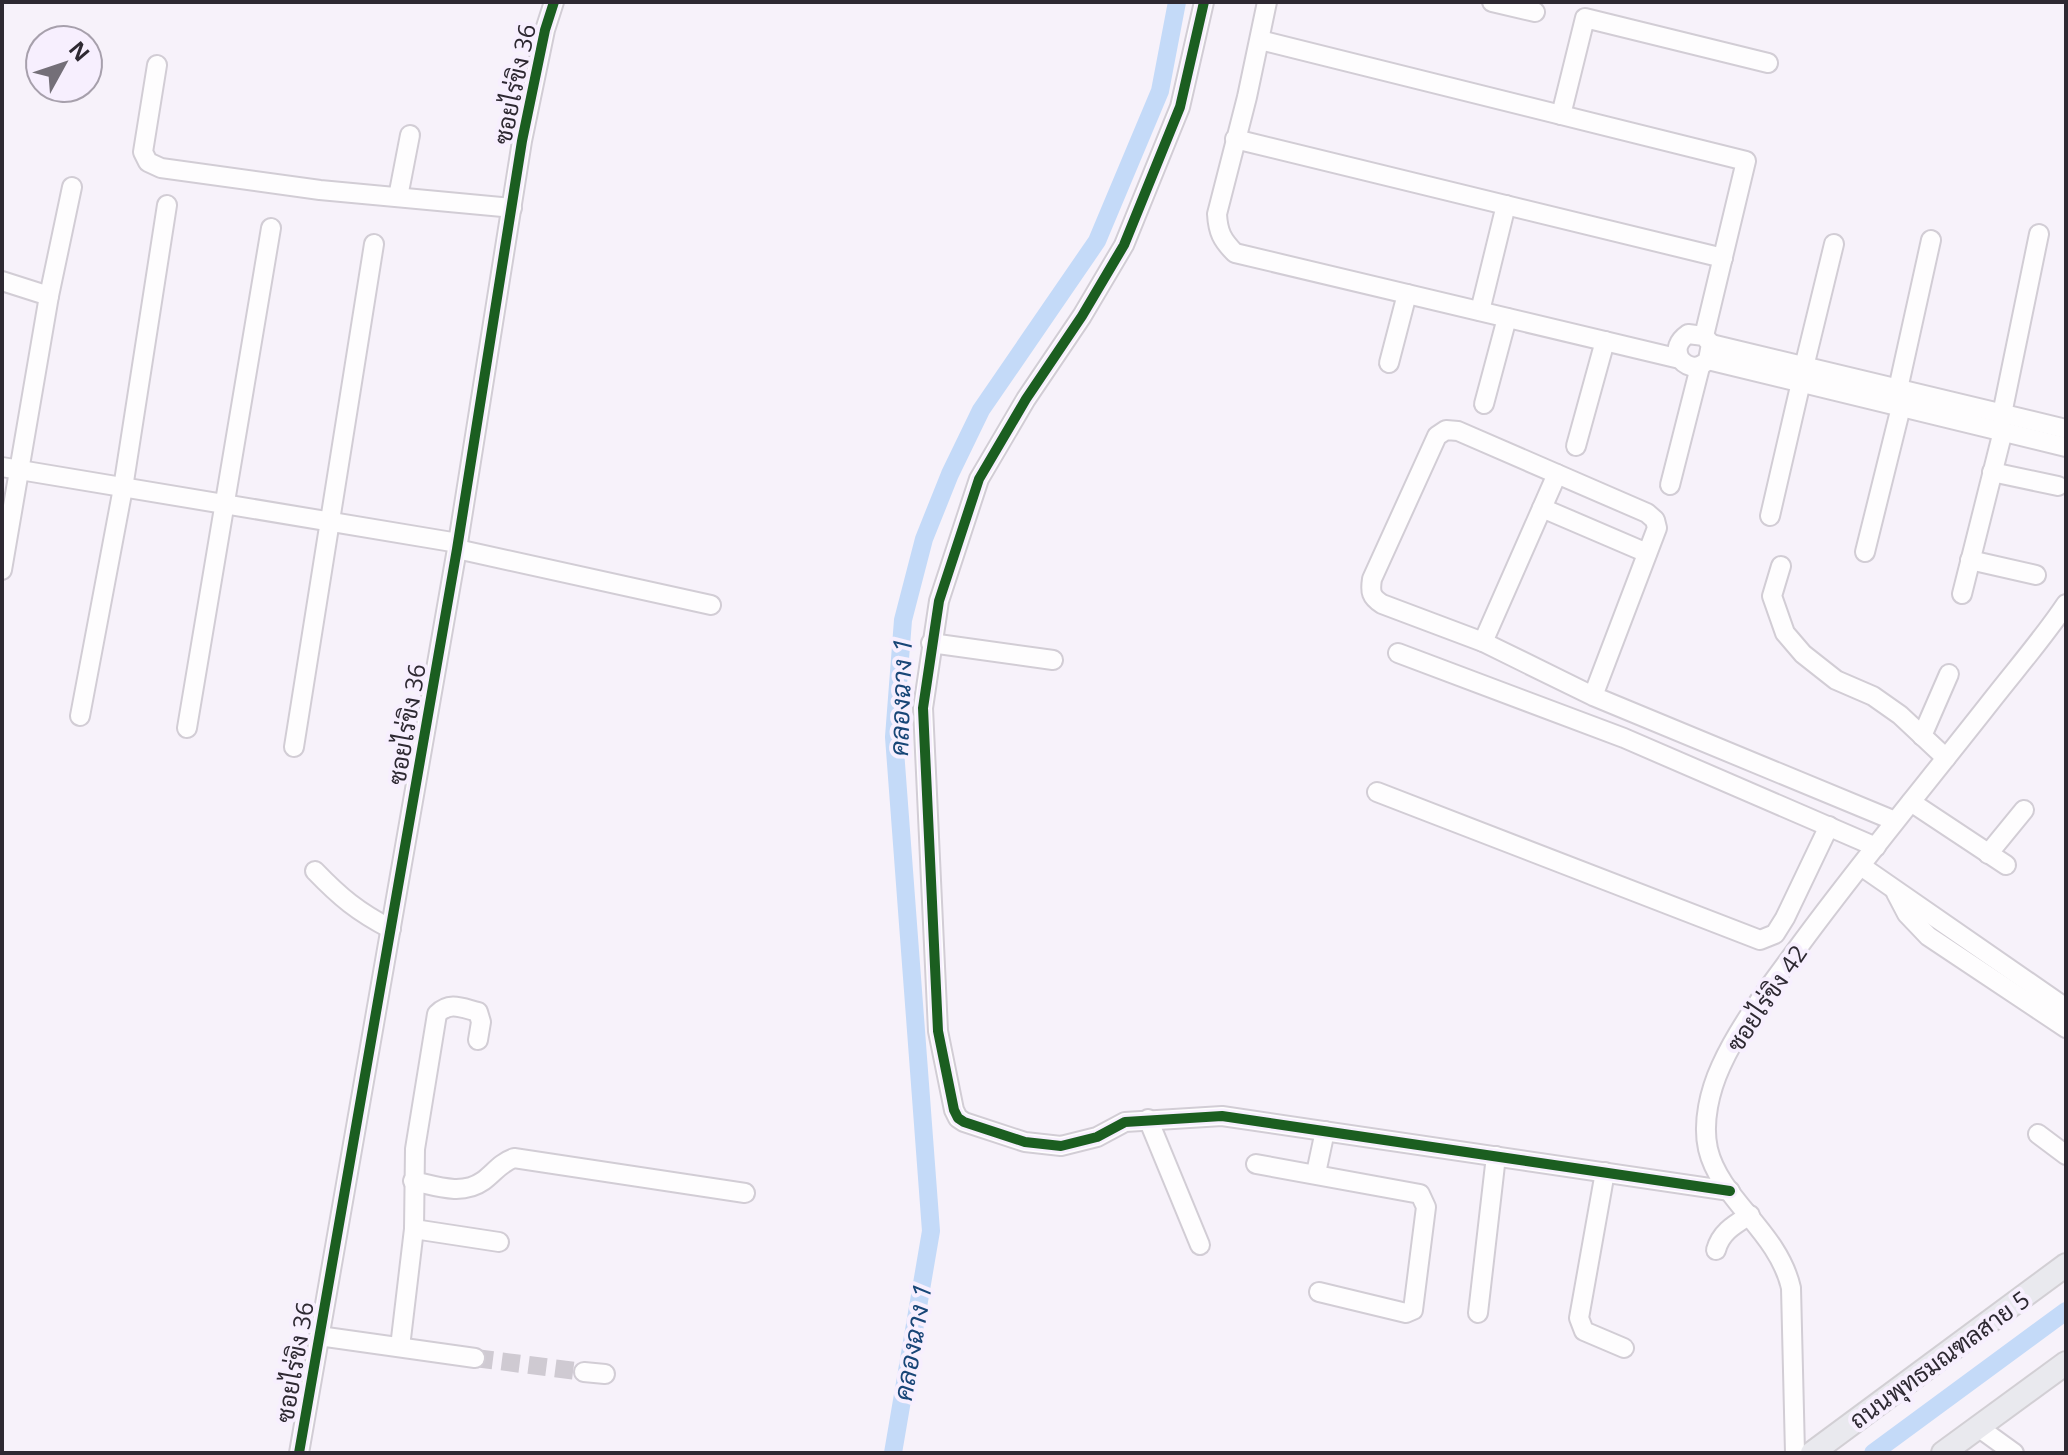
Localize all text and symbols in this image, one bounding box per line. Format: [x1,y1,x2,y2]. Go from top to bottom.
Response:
street label: ซอยไร่ขิง 36 [485,21,543,147]
north arrow [24,24,104,104]
text: N [63,34,97,67]
water label: คลองฉาง 1 [880,637,920,757]
street label: ซอยไร่ขิง 36 [379,661,433,787]
street label: ซอยไร่ขิง 42 [1718,938,1814,1058]
water label: คลองฉาง 1 [884,1281,940,1403]
street label: ถนนพุทธมณฑลสาย 5 [1842,1282,2036,1436]
street label: ซอยไร่ขิง 36 [267,1299,321,1425]

